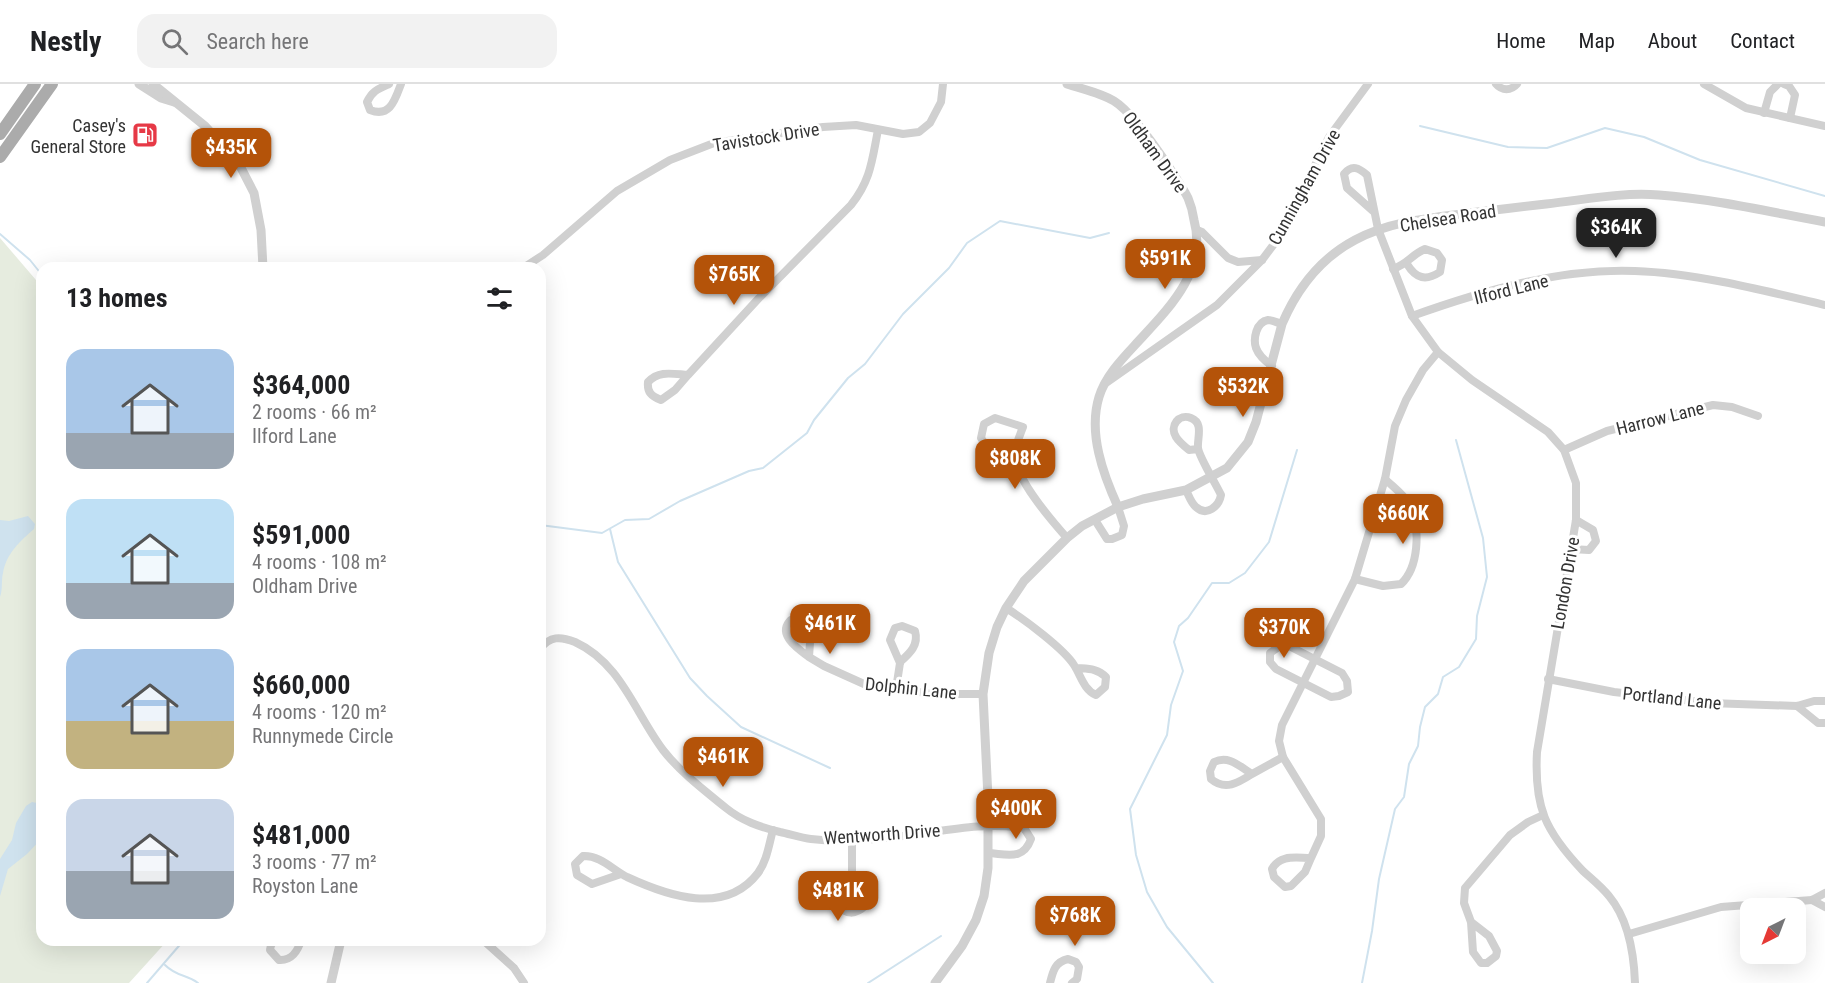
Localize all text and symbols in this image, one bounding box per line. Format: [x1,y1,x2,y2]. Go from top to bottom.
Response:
search box [137,14,557,68]
text: Nestly [30,25,101,58]
icon: search [158,25,191,58]
text: Search here [206,29,309,54]
text: Home [1496,29,1546,53]
text: Map [1579,29,1615,53]
text: About [1648,29,1697,53]
text: Contact [1730,29,1795,53]
street label: Oldham Drive [1119,107,1191,197]
place label: Casey's General Store [30,115,126,157]
street label: Tavistock Drive [711,118,821,156]
fuel station icon: Casey's General Store [130,120,160,150]
street label: Cunningham Drive [1264,126,1344,248]
pin: $435K [189,128,273,179]
text: $435K [205,135,257,159]
street label: Chelsea Road [1398,200,1498,236]
pin: $364K [1574,208,1658,259]
text: $364K [1590,215,1642,239]
pin: $591K [1123,239,1207,290]
text: $591K [1139,246,1191,270]
pin: $765K [692,255,776,306]
text: $765K [708,262,760,286]
street label: Ilford Lane [1472,270,1550,308]
icon: filters [483,282,516,315]
text: 13 homes [66,283,168,313]
pin: $532K [1201,367,1285,418]
text: $364,000 [252,370,350,400]
icon: home [114,373,186,445]
text: $532K [1217,374,1269,398]
street label: Harrow Lane [1614,397,1706,439]
text: 2 rooms · 66 m² [252,400,377,424]
text: Ilford Lane [252,424,337,448]
pin: $808K [973,439,1057,490]
text: $808K [989,446,1041,470]
pin: $660K [1361,494,1445,545]
text: $660K [1377,501,1429,525]
text: $591,000 [252,520,350,550]
icon: home [114,523,186,595]
street label: London Drive [1547,535,1583,631]
text: 4 rooms · 108 m² [252,550,387,574]
text: Oldham Drive [252,574,357,598]
pin: $461K [788,604,872,655]
pin: $370K [1242,608,1326,659]
text: $461K [804,611,856,635]
text: $370K [1258,615,1310,639]
text: $660,000 [252,670,350,700]
icon: home [114,673,186,745]
street label: Dolphin Lane [864,673,958,703]
street label: Portland Lane [1622,682,1722,714]
text: 4 rooms · 120 m² [252,700,387,724]
text: Runnymede Circle [252,724,393,748]
pin: $461K [681,737,765,788]
text: $461K [697,744,749,768]
pin: $400K [974,789,1058,840]
text: $400K [990,796,1042,820]
street label: Wentworth Drive [823,819,941,849]
text: $481,000 [252,820,350,850]
icon: home [114,823,186,895]
text: 3 rooms · 77 m² [252,850,377,874]
pin: $481K [796,871,880,922]
text: Royston Lane [252,874,358,898]
text: $481K [812,878,864,902]
pin: $768K [1033,896,1117,947]
north arrow [1740,898,1806,964]
map controls [1740,898,1806,964]
text: $768K [1049,903,1101,927]

